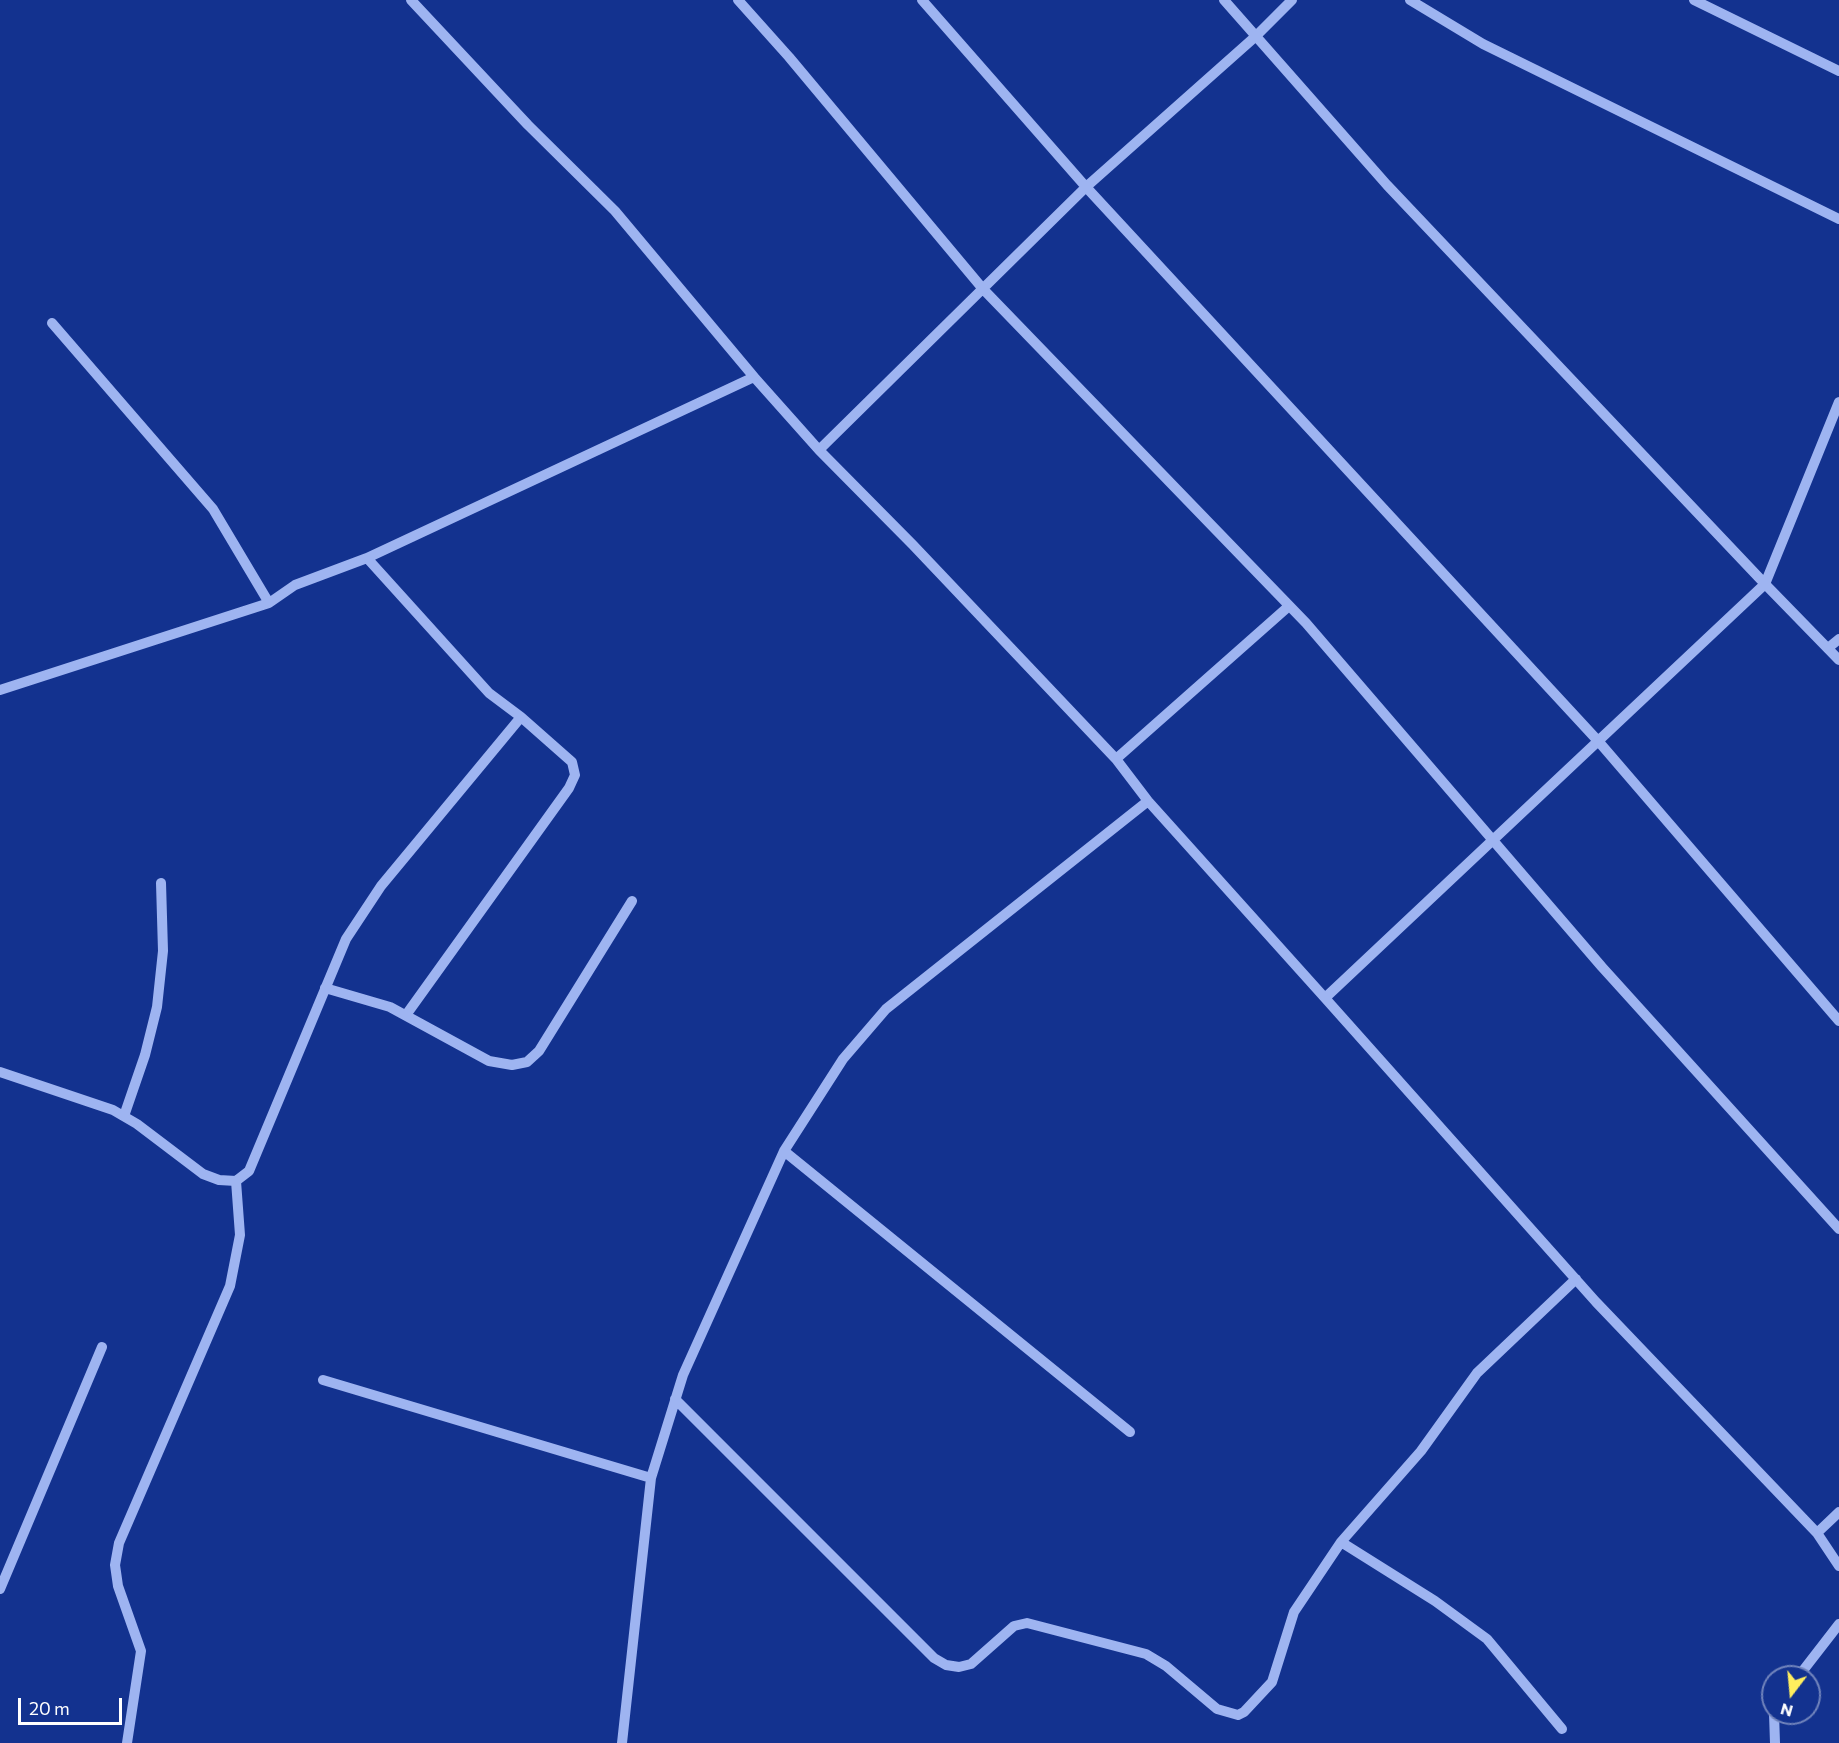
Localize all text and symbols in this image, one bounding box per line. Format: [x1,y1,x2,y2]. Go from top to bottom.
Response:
north arrow [1761,1665,1821,1725]
scale bar [21,1686,124,1724]
text: 20 m [29,1697,70,1719]
text: N [1778,1700,1795,1722]

